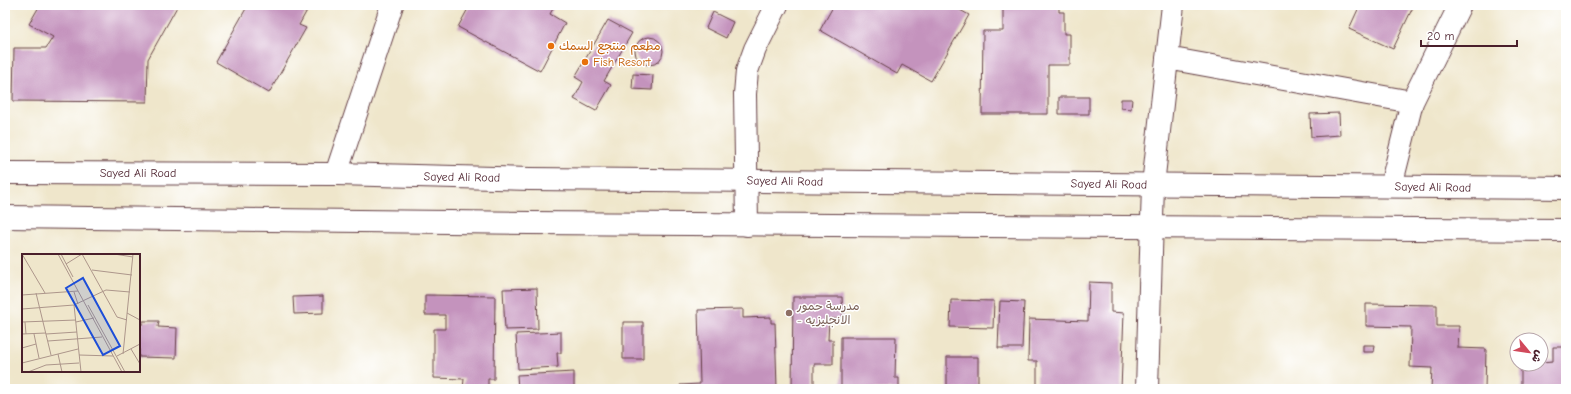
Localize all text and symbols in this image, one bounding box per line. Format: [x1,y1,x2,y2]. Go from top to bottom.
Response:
scale bar [1421,22,1517,48]
text: 20 m [1427,29,1455,43]
place label: مطعم منتجع السمك [559,39,661,55]
marker: مطعم منتجع السمك [546,41,556,51]
place label: Fish Resort [593,55,651,69]
marker: Fish Resort [580,57,590,67]
street label: Sayed Ali Road [100,166,176,180]
street label: Sayed Ali Road [424,169,500,185]
street label: Sayed Ali Road [747,173,823,189]
street label: Sayed Ali Road [1071,176,1147,192]
street label: Sayed Ali Road [1395,179,1471,195]
inset map [22,254,140,372]
place label: مدرسة حمور - الانجليزيه [796,299,860,328]
marker: مدرسة حمور - الانجليزيه [784,308,794,318]
north arrow [1509,332,1549,372]
text: ش [1529,348,1546,365]

